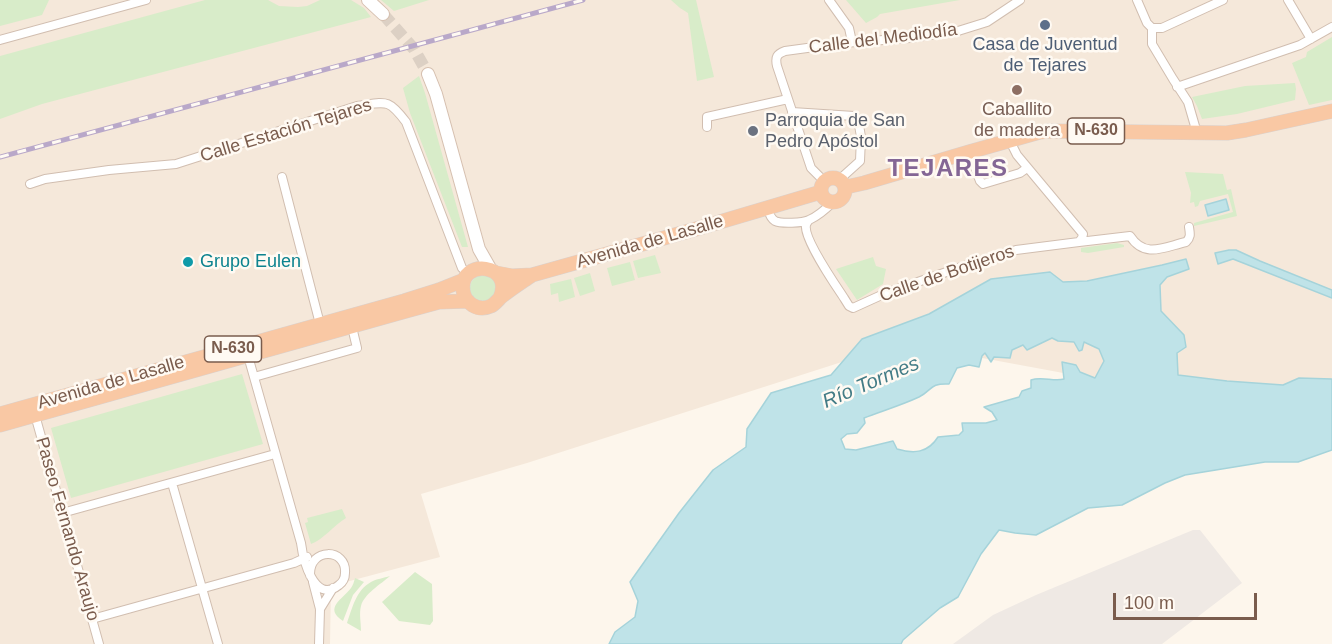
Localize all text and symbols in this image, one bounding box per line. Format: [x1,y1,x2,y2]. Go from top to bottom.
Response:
marker: Casa de Juventud de Tejares [1038,18,1052,32]
street label: Calle del Mediodía [808,19,958,59]
place label: Casa de Juventud de Tejares [972,34,1118,76]
marker: Caballito de madera [1010,83,1024,97]
street label: Calle Estación Tejares [198,95,374,167]
place label: Caballito de madera [974,99,1060,142]
place label: Parroquia de San Pedro Apóstol [765,110,905,152]
road number: N-630 [1068,118,1124,144]
marker: Parroquia de San Pedro Apóstol [746,124,760,138]
district label: TEJARES [887,155,1009,183]
street label: Avenida de Lasalle [574,211,726,273]
street label: Calle de Botijeros [877,241,1017,307]
place label: Grupo Eulen [200,251,301,273]
marker: Grupo Eulen [181,255,195,269]
road number: N-630 [204,336,262,362]
street label: Avenida de Lasalle [35,352,187,414]
water label: Río Tormes [819,352,923,414]
street label: Paseo Fernando Araujo [30,435,104,623]
scale bar [1116,581,1260,619]
text: 100 m [1124,593,1174,613]

